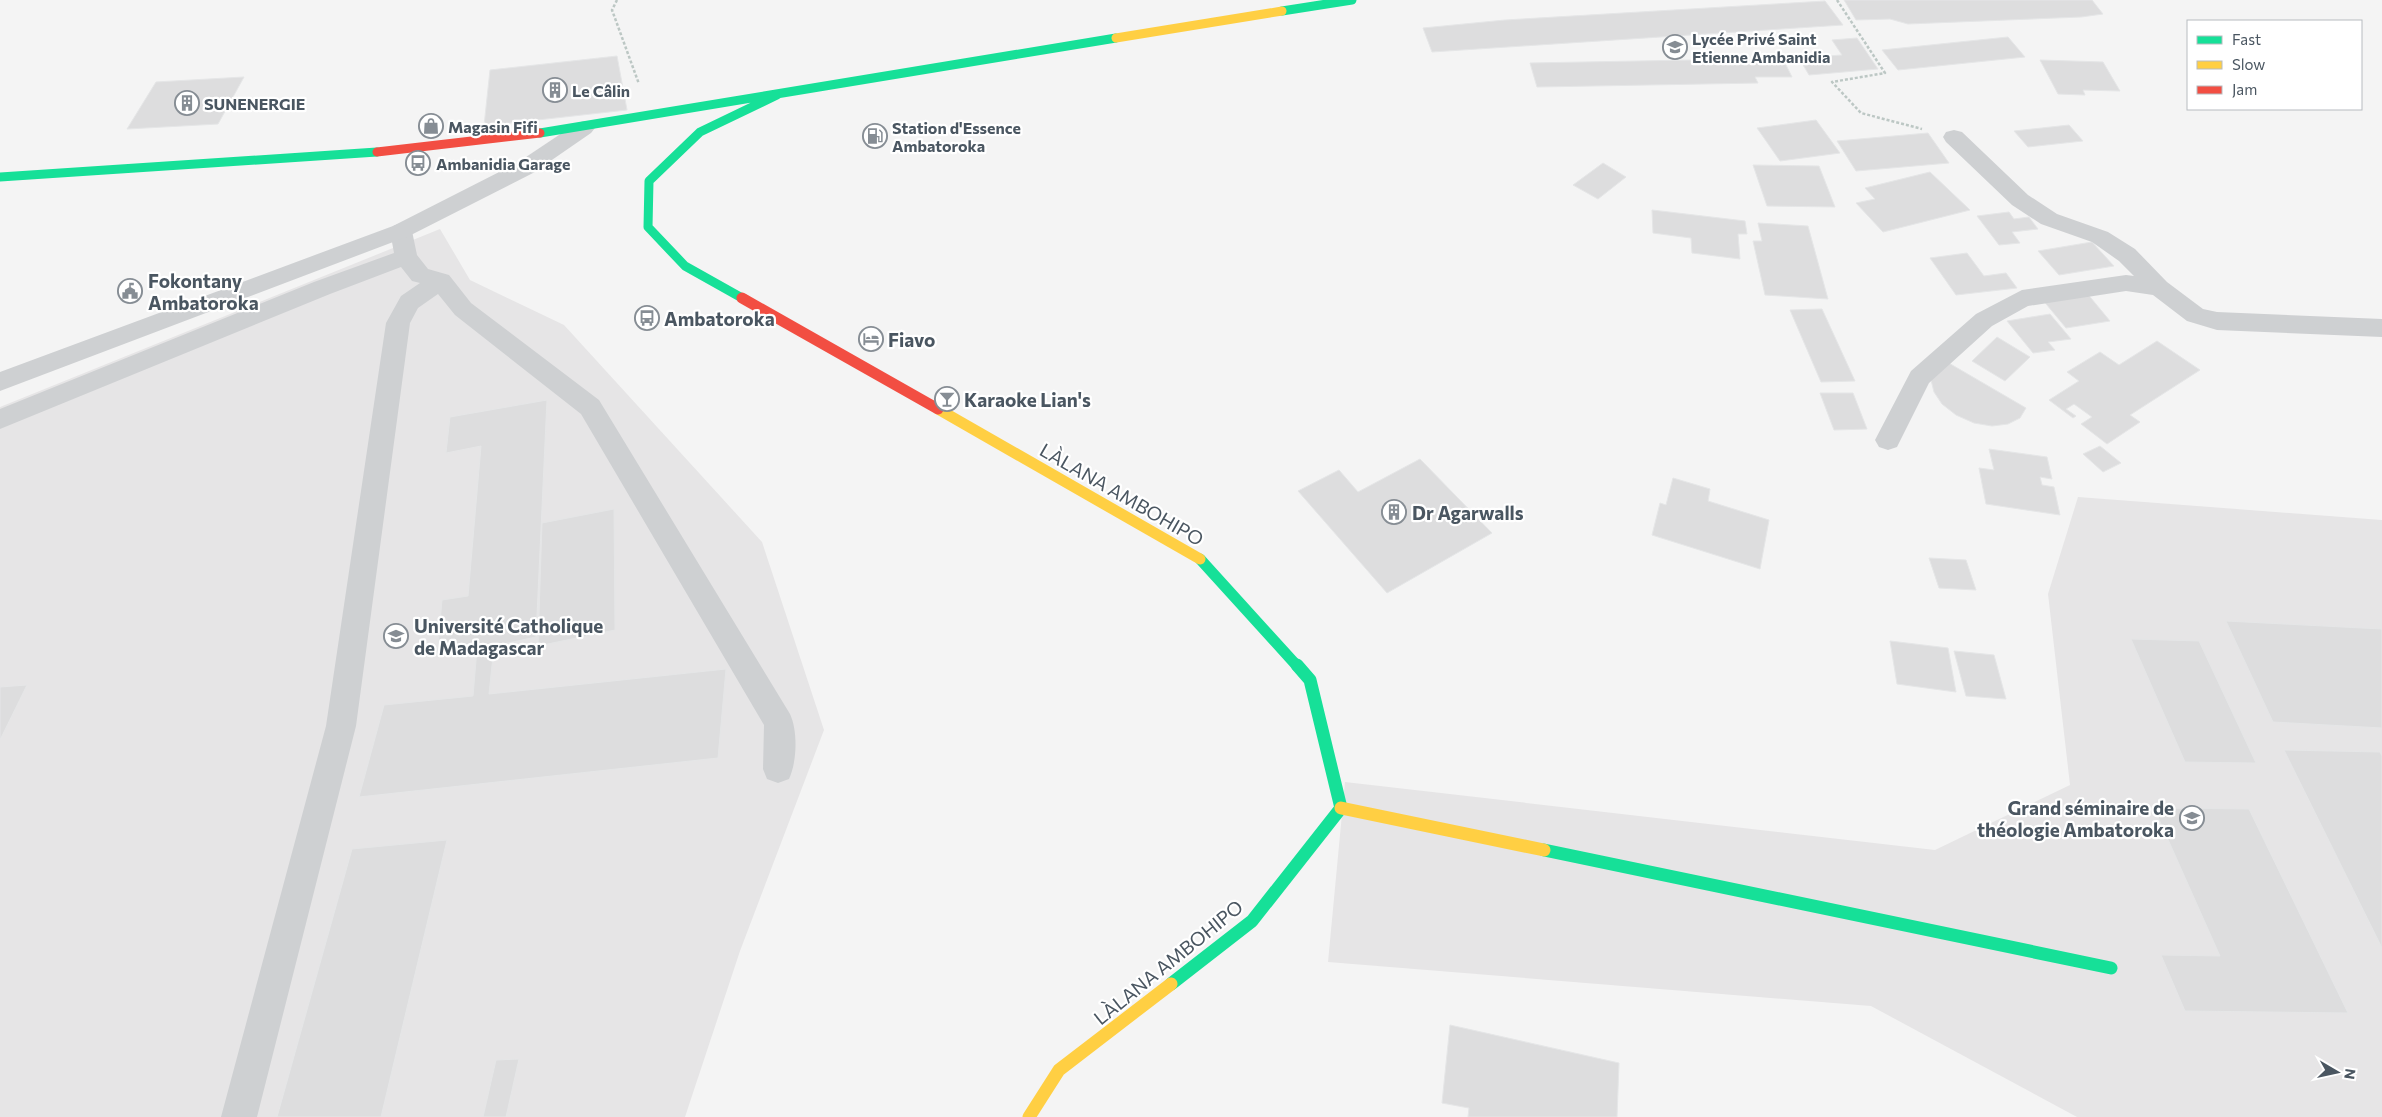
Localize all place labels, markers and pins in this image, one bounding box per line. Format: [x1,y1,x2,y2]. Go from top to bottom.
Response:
place label: Lycée Privé Saint Etienne Ambanidia [1692,29,1830,66]
school or university icon: Lycée Privé Saint Etienne Ambanidia [1662,34,1688,60]
building icon: Le Câlin [542,77,568,103]
place label: Le Câlin [572,81,630,100]
building icon: SUNENERGIE [174,90,200,116]
place label: SUNENERGIE [204,94,305,113]
shop icon: Magasin Fifi [418,113,444,139]
place label: Magasin Fifi [448,117,538,136]
place label: Station d'Essence Ambatoroka [892,118,1021,155]
fuel station icon: Station d'Essence Ambatoroka [862,123,888,149]
bus stop icon: Ambanidia Garage [405,150,431,176]
place label: Ambanidia Garage [436,154,570,173]
place label: Fokontany Ambatoroka [148,269,259,314]
public building icon: Fokontany Ambatoroka [117,278,143,304]
bus stop icon: Ambatoroka [634,305,660,331]
place label: Ambatoroka [664,307,775,330]
hotel icon: Fiavo [858,326,884,352]
place label: Fiavo [888,328,935,351]
bar icon: Karaoke Lian's [934,386,960,412]
place label: Karaoke Lian's [964,388,1091,411]
building icon: Dr Agarwalls [1381,499,1407,525]
place label: Dr Agarwalls [1412,501,1524,524]
place label: Université Catholique de Madagascar [414,614,603,659]
school or university icon: Université Catholique de Madagascar [383,623,409,649]
place label: Grand séminaire de théologie Ambatoroka [1977,796,2174,841]
school or university icon: Grand séminaire de théologie Ambatoroka [2179,805,2205,831]

